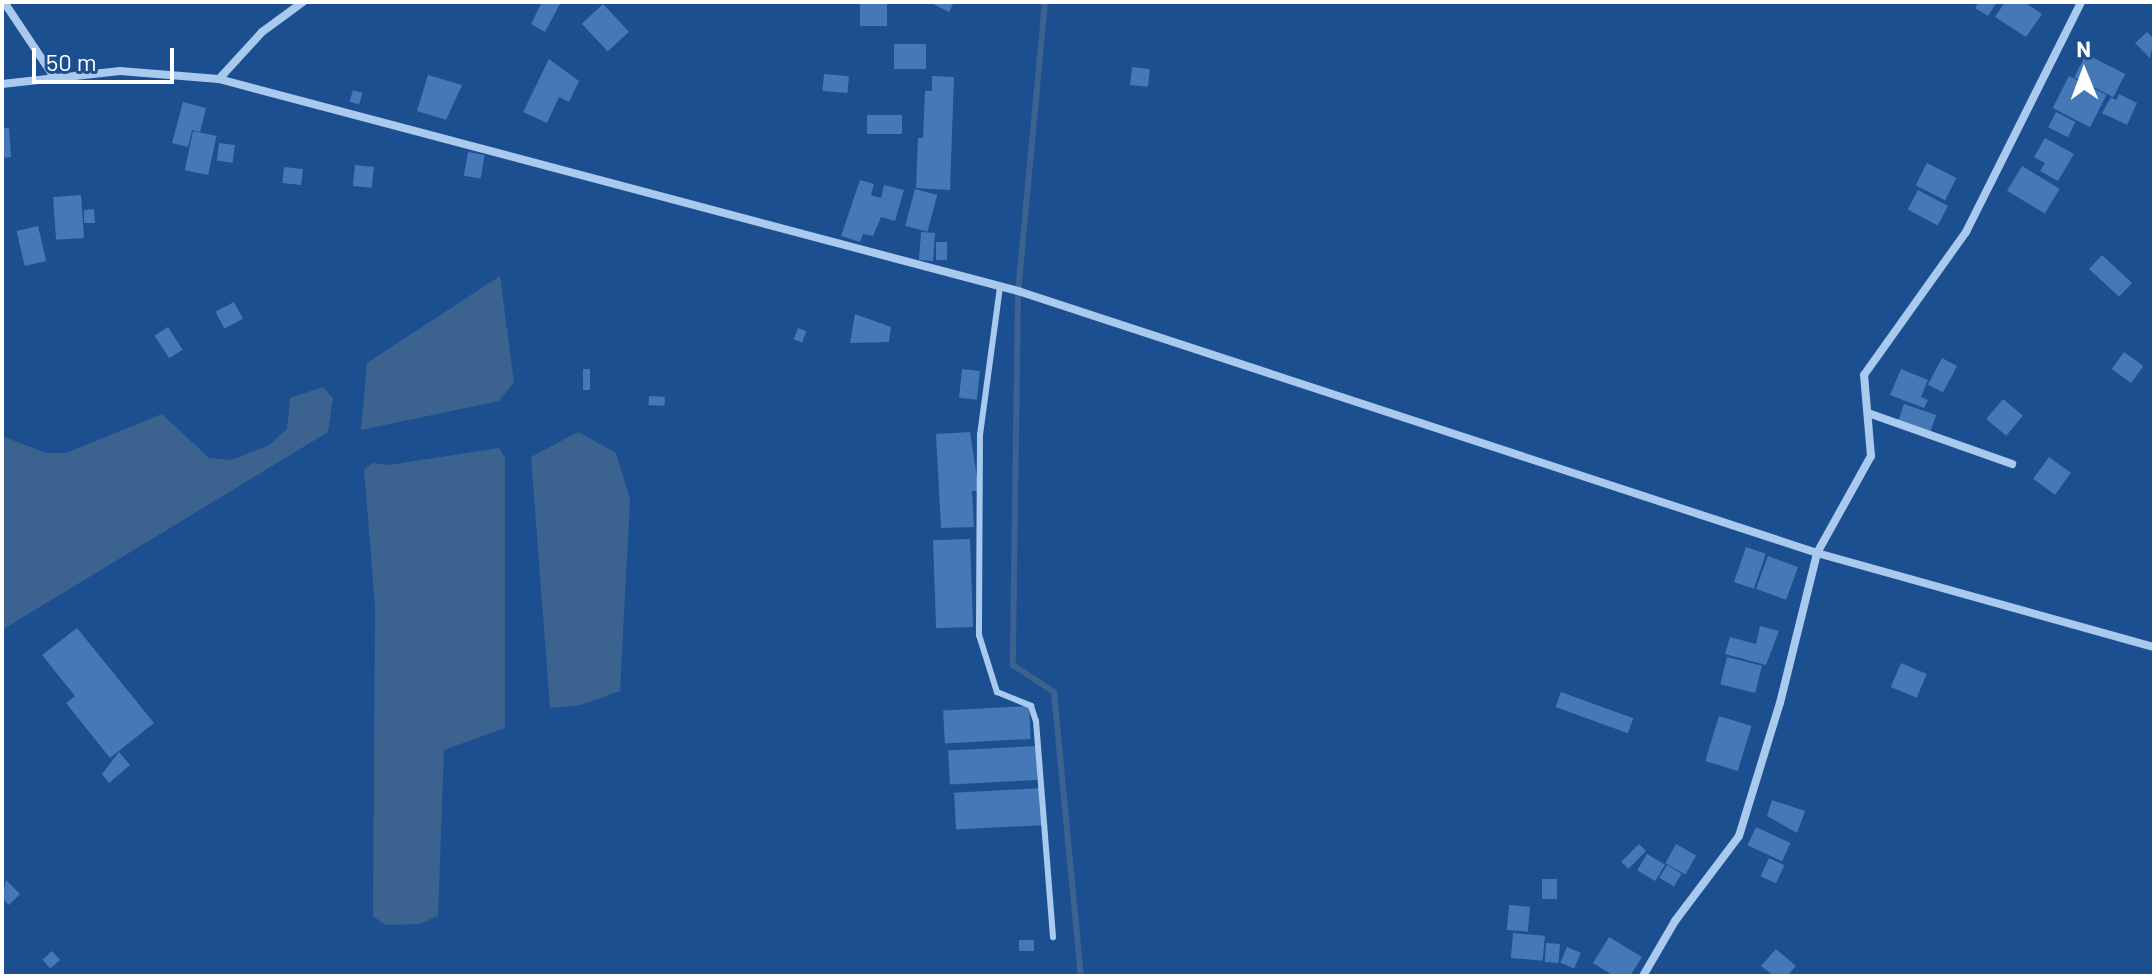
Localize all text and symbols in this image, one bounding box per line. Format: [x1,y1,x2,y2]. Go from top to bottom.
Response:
scale bar [36,32,178,82]
north arrow [2044,32,2124,112]
text: N [2076,35,2091,61]
text: 50 m [46,47,97,76]

